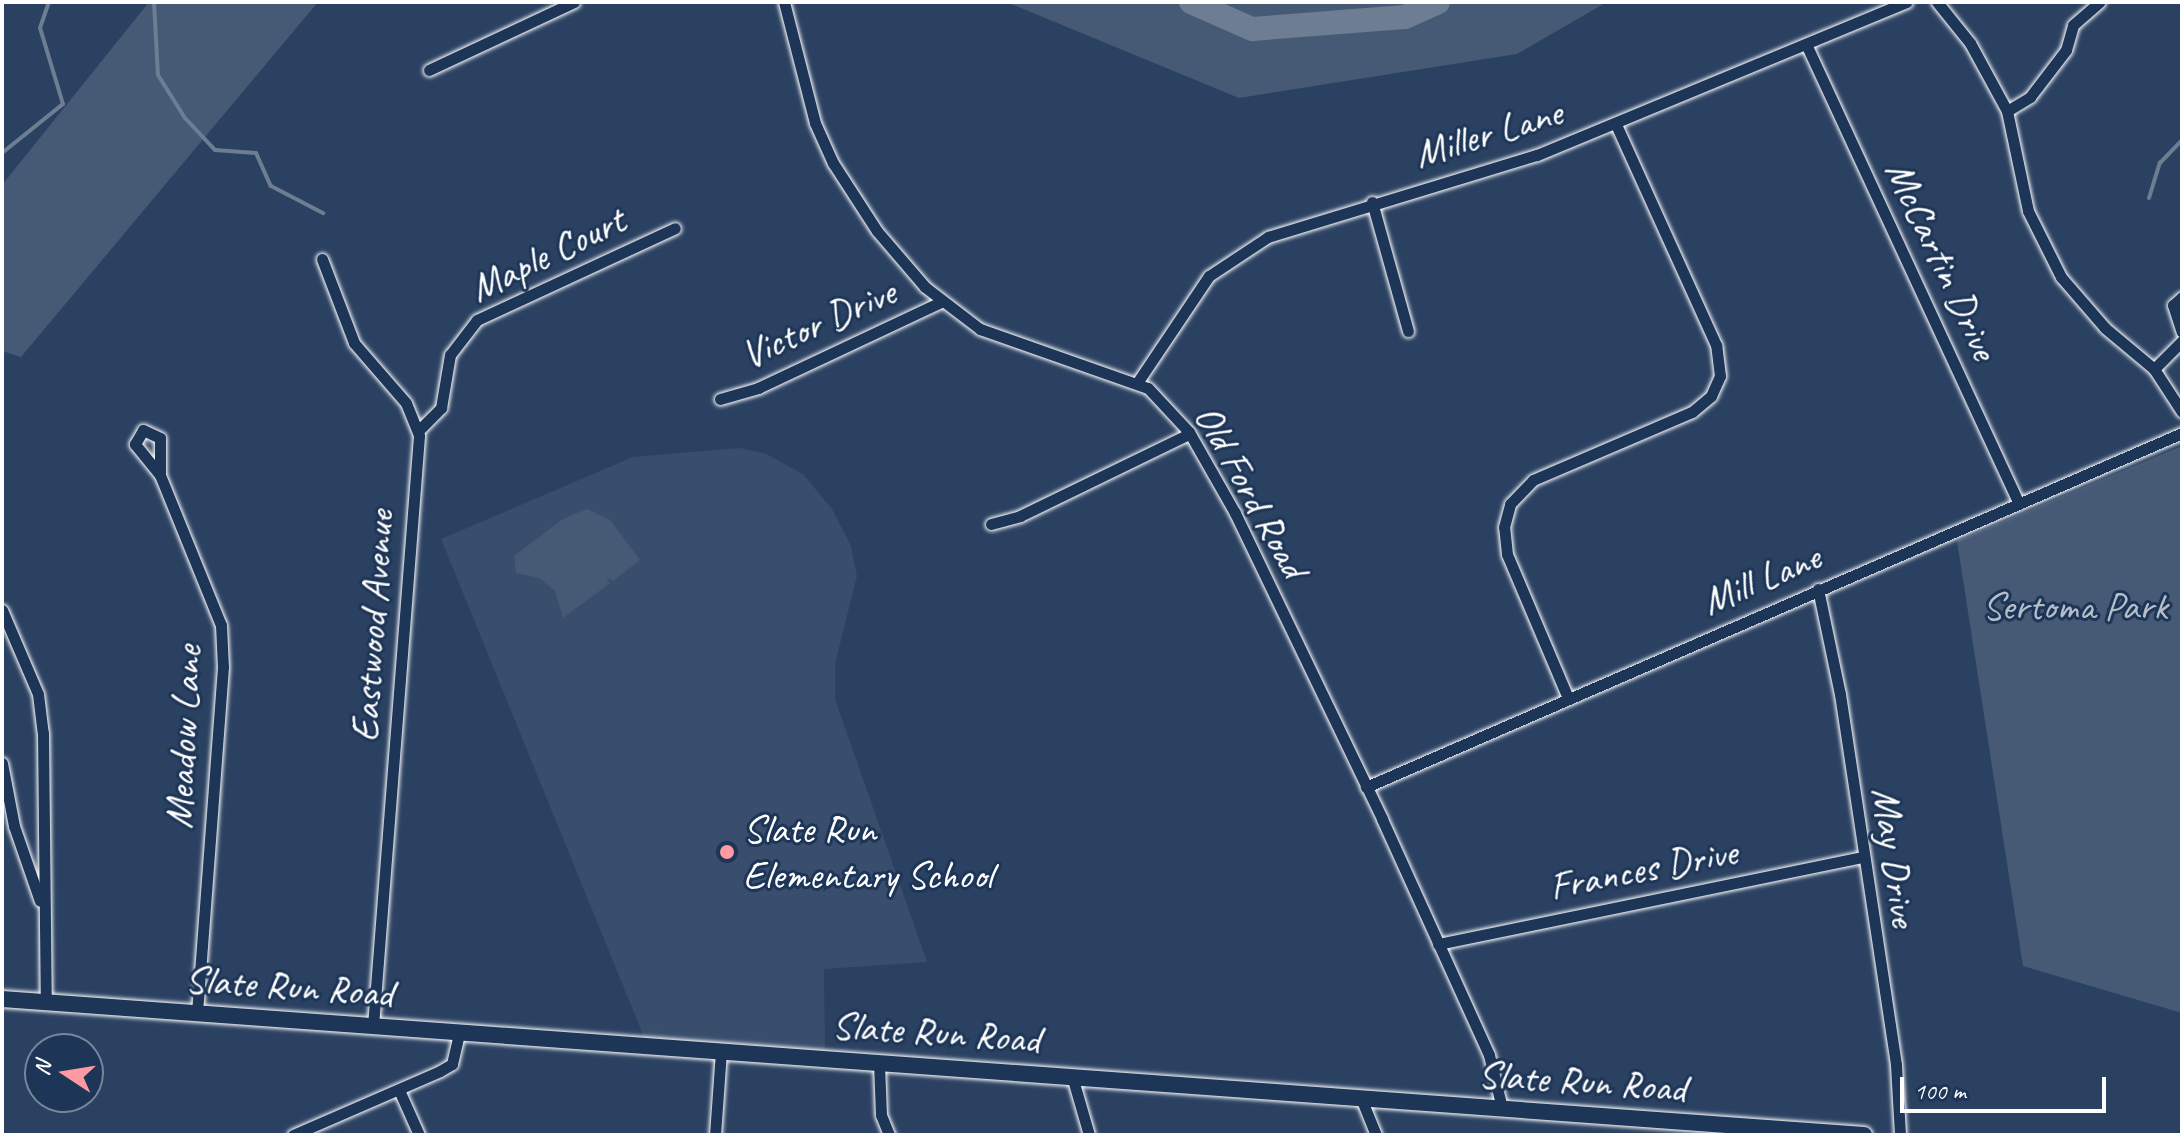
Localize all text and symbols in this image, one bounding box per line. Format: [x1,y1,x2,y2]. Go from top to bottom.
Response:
street label: Miller Lane [1408,88,1568,178]
street label: McCartin Drive [1875,153,2009,367]
street label: Maple Court [462,196,632,312]
street label: Victor Drive [733,268,903,378]
street label: Old Ford Road [1184,396,1318,586]
street label: Eastwood Avenue [340,509,404,743]
street label: Mill Lane [1694,532,1828,626]
park label: Sertoma Park [1982,582,2168,630]
street label: Meadow Lane [154,644,212,830]
street label: May Drive [1861,784,1929,930]
place label: Slate Run Elementary School [743,805,993,899]
street label: Frances Drive [1545,827,1741,911]
marker: Slate Run Elementary School [718,843,736,861]
street label: Slate Run Road [183,955,395,1017]
street label: Slate Run Road [830,1001,1042,1063]
north arrow [24,1033,104,1113]
street label: Slate Run Road [1476,1050,1688,1112]
text: N [27,1059,58,1078]
scale bar [1904,1061,2110,1111]
text: 100 m [1914,1076,1966,1106]

